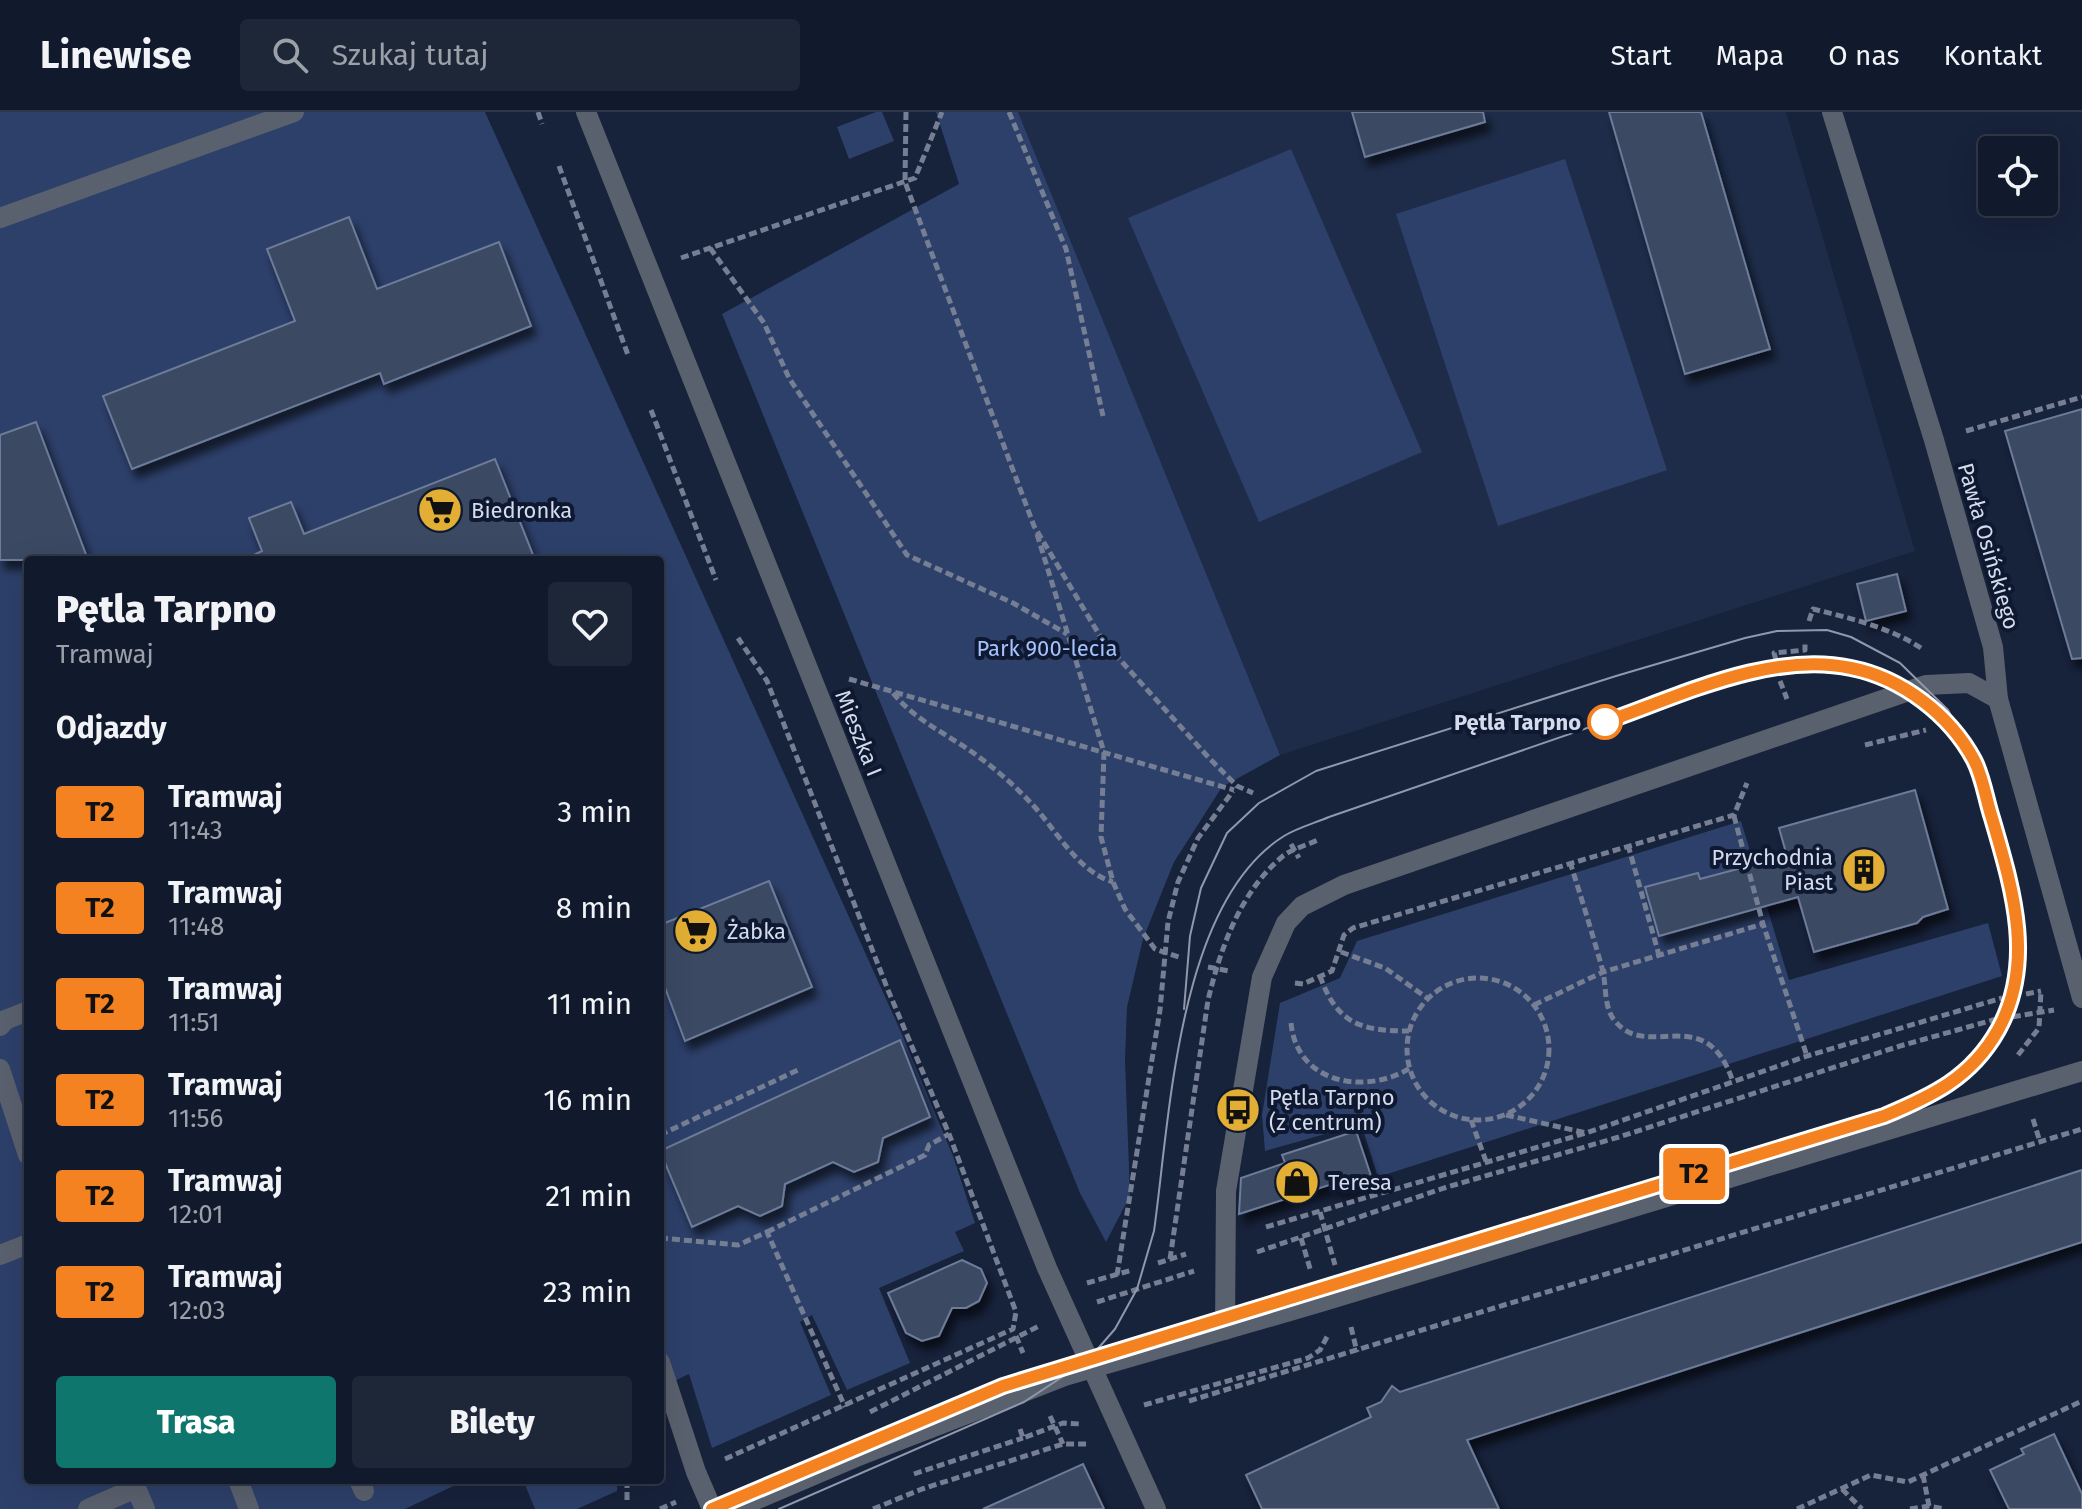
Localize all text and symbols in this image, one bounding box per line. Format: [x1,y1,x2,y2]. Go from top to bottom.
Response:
search box [240,19,800,91]
text: Linewise [40,32,192,78]
icon: search [268,33,312,77]
text: Szukaj tutaj [332,37,489,73]
text: Start [1610,39,1672,72]
text: Mapa [1716,39,1784,72]
text: O nas [1828,39,1900,72]
text: Kontakt [1944,39,2042,72]
map controls [1978,136,2058,216]
button: locate [1978,136,2058,216]
street label: Pawła Osińskiego [1952,460,2025,632]
supermarket icon: Biedronka [416,486,464,534]
place label: Biedronka [471,497,572,524]
button: heart [548,582,632,666]
text: Pętla Tarpno [56,586,276,632]
park label: Park 900-lecia [976,635,1118,662]
text: Tramwaj [56,639,154,670]
street label: Mieszka I [829,686,888,780]
marker: Pętla Tarpno [1588,705,1622,739]
place label: Pętla Tarpno [1454,709,1581,736]
text: Odjazdy [56,710,167,746]
text: Tramwaj [168,779,283,815]
text: 3 min [557,794,632,830]
text: T2 [85,795,115,828]
text: 11:43 [168,815,223,846]
place label: Przychodnia Piast [1712,844,1833,896]
building icon: Przychodnia Piast [1840,846,1888,894]
text: Tramwaj [168,875,283,911]
text: 8 min [556,890,632,926]
text: T2 [85,891,115,924]
supermarket icon: Żabka [672,907,720,955]
text: 11:48 [168,911,224,942]
place label: Żabka [727,918,786,945]
text: Tramwaj [168,971,283,1007]
text: 11 min [547,986,632,1022]
text: T2 [85,987,115,1020]
text: 11:51 [168,1007,219,1038]
text: Tramwaj [168,1067,283,1103]
text: 16 min [543,1082,632,1118]
text: T2 [85,1083,115,1116]
place label: Pętla Tarpno (z centrum) [1269,1084,1395,1136]
bus stop icon: Pętla Tarpno (z centrum) [1214,1086,1262,1134]
text: 11:56 [168,1103,223,1134]
line badge: T2 [1658,1148,1730,1200]
text: T2 [1679,1157,1709,1190]
shop icon: Teresa [1273,1158,1321,1206]
text: Tramwaj [168,1163,283,1199]
place label: Teresa [1328,1169,1392,1196]
text: 21 min [545,1178,632,1214]
text: T2 [85,1179,115,1212]
text: 12:01 [168,1199,223,1230]
text: Tramwaj [168,1259,283,1295]
text: 23 min [543,1274,632,1310]
text: T2 [85,1275,115,1308]
text: 12:03 [168,1295,226,1326]
button: Trasa [56,1376,336,1468]
button: Bilety [352,1376,632,1468]

